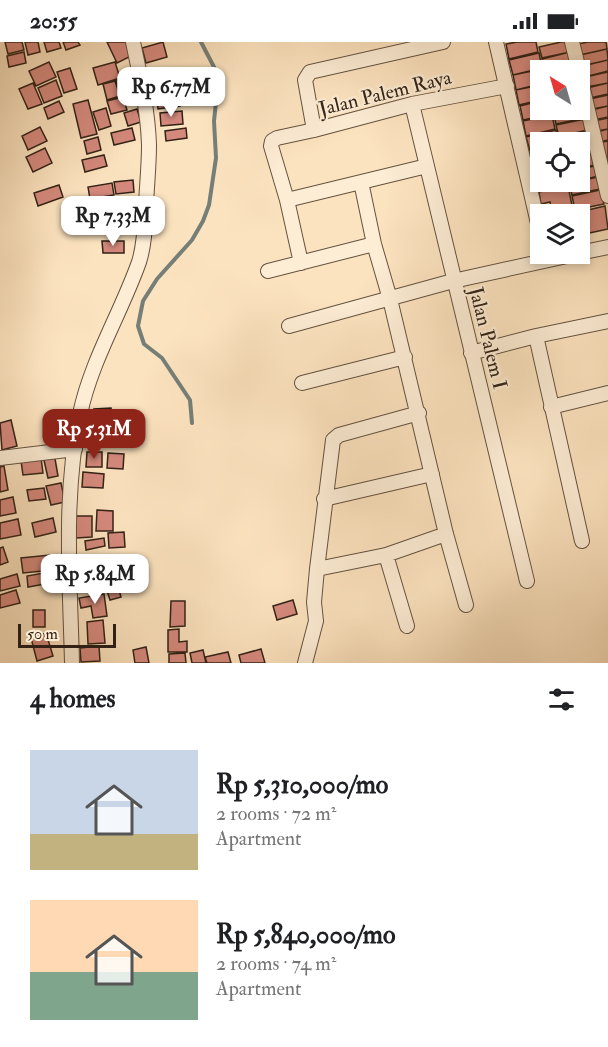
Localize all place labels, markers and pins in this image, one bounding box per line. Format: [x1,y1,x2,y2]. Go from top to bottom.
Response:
pin: Rp 6.77M [109,67,233,118]
pin: Rp 7.33M [51,196,175,247]
pin: Rp 5.31M [32,409,156,460]
pin: Rp 5.84M [33,554,157,605]

